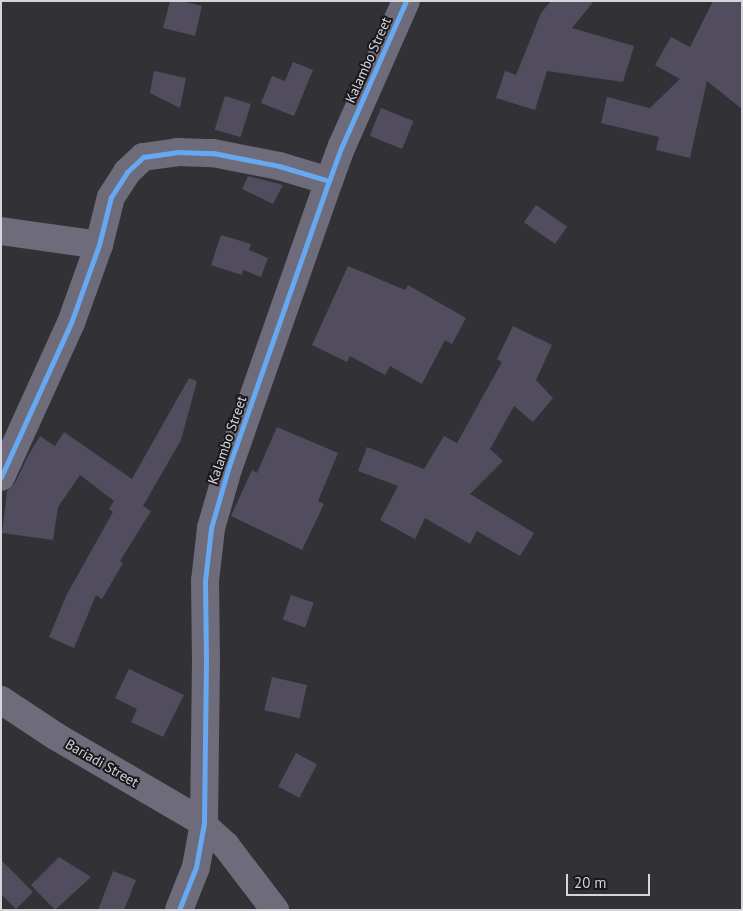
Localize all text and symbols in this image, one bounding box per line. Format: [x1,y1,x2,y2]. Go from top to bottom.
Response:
street label: Kalambo Street [342,15,394,105]
street label: Kalambo Street [204,394,250,486]
street label: Bariadi Street [63,735,141,791]
scale bar [568,864,652,896]
text: 20 m [574,873,607,892]

